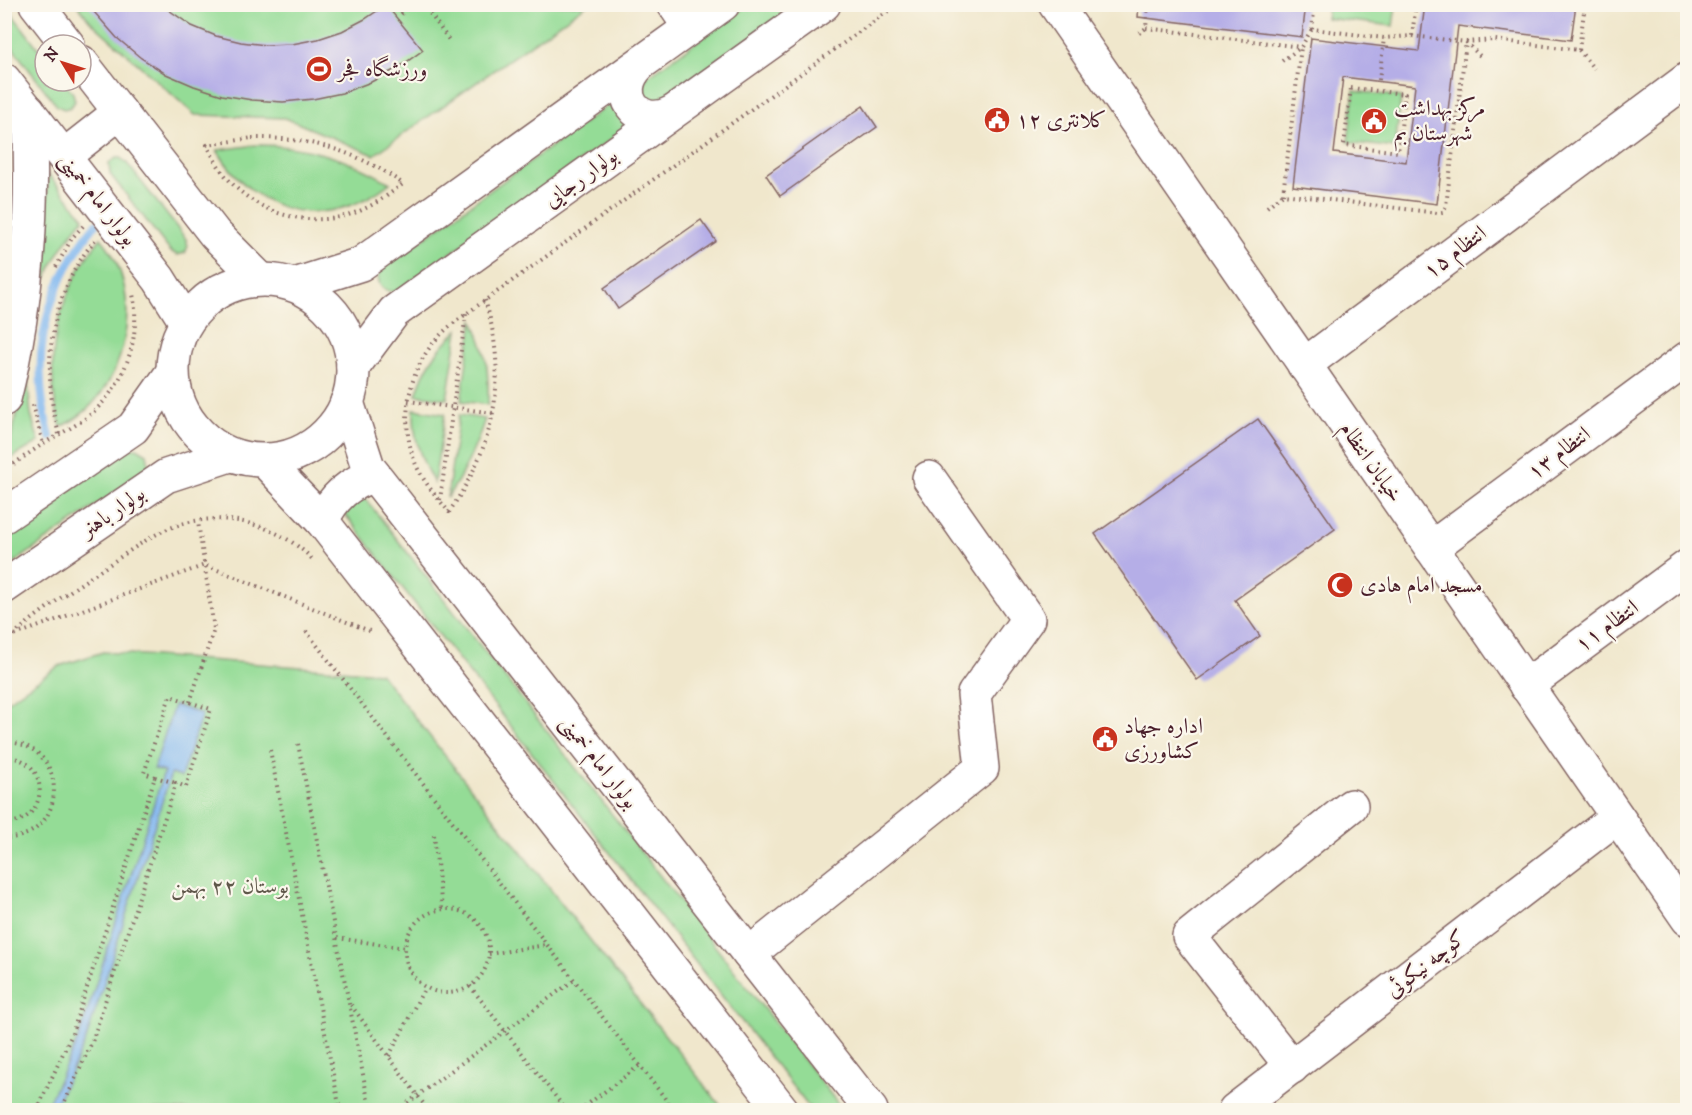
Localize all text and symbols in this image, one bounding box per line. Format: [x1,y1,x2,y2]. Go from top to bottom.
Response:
north arrow [33,33,93,93]
text: N [40,43,64,66]
sports icon: ورزشگاه فجر [304,54,334,84]
place label: ورزشگاه فجر [336,55,427,83]
place label: مرکز بهداشت شهرستان بم [1394,95,1485,152]
public building icon: کلانتری ۱۲ [982,105,1012,135]
public building icon: مرکز بهداشت شهرستان بم [1359,106,1389,136]
place label: کلانتری ۱۲ [1016,107,1107,134]
street label: بولوار رجایی [539,142,624,215]
street label: بولوار امام خمینی [49,147,143,254]
street label: انتظام ۱۵ [1418,220,1495,288]
street label: خیابان انتظام [1329,416,1409,511]
street label: انتظام ۱۳ [1522,421,1599,489]
street label: بولوار باهنر [74,480,151,545]
mosque icon: مسجد امام هادی [1325,570,1355,600]
place label: مسجد امام هادی [1360,572,1483,604]
street label: انتظام ۱۱ [1570,594,1647,662]
street label: بولوار امام خمینی [550,710,644,817]
place label: اداره جهاد کشاورزی [1124,713,1203,765]
public building icon: اداره جهاد کشاورزی [1090,724,1120,754]
park label: بوستان ۲۲ بهمن [171,873,289,901]
street label: کوچه نیکوئی [1380,924,1472,1005]

